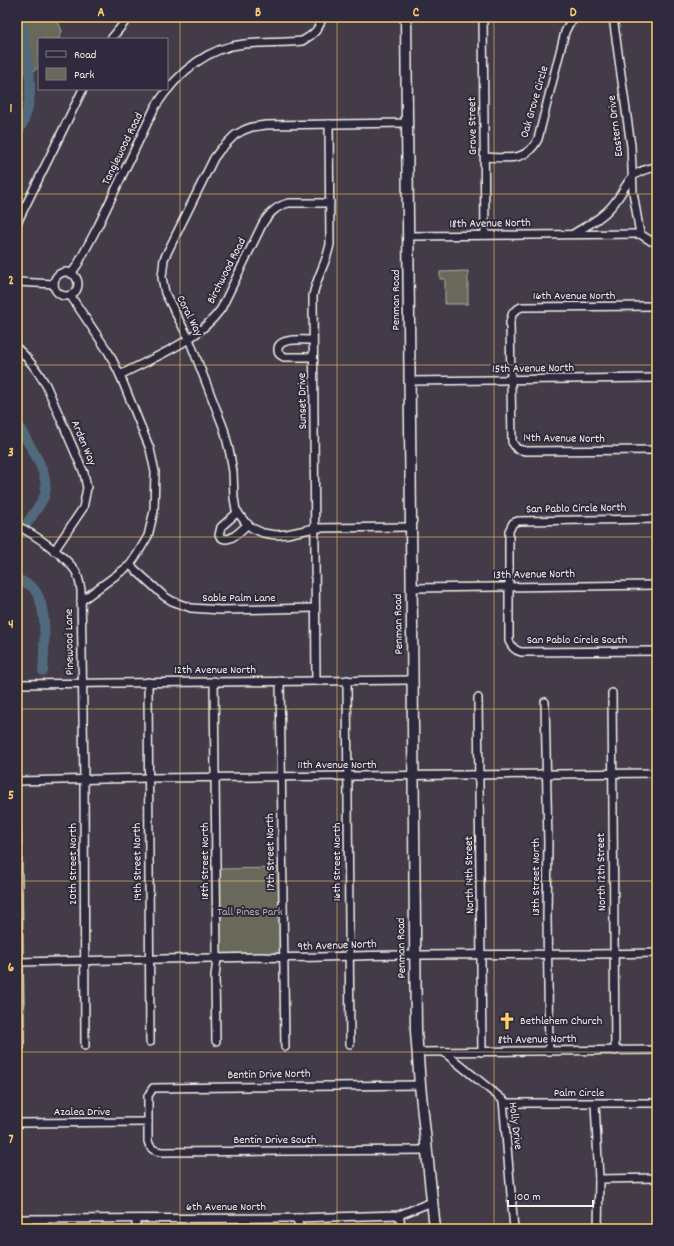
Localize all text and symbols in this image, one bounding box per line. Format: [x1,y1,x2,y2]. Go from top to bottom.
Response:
text: A [97,4,105,23]
text: B [255,4,261,23]
text: C [413,4,420,23]
text: D [570,4,577,23]
legend [38,38,168,90]
text: Road [74,47,96,64]
street label: Oak Grove Circle [517,64,553,140]
text: Park [74,67,95,84]
street label: Eastern Drive [604,94,628,158]
street label: Grove Street [464,96,482,155]
text: 1 [10,100,13,119]
street label: Tanglewood Road [98,110,148,188]
street label: 18th Avenue North [449,215,531,233]
street label: Birchwood Road [203,235,251,307]
street label: Penman Road [388,270,405,330]
text: 2 [8,272,14,291]
street label: 16th Avenue North [533,288,615,305]
street label: Coral Way [171,292,207,341]
street label: 15th Avenue North [492,360,574,378]
street label: Sunset Drive [294,373,312,429]
street label: Arden Way [66,418,101,469]
street label: 14th Avenue North [523,430,605,448]
text: 3 [8,444,14,463]
street label: San Pablo Circle North [526,500,626,518]
street label: 13th Avenue North [493,566,575,584]
street label: Sable Palm Lane [202,590,276,607]
street label: Penman Road [390,593,408,655]
street label: Pinewood Lane [61,609,79,675]
text: 4 [8,616,14,635]
street label: San Pablo Circle South [527,632,627,649]
street label: 12th Avenue North [174,662,256,679]
street label: 11th Avenue North [297,757,377,774]
text: 5 [8,787,14,806]
street label: 17th Street North [262,813,280,891]
street label: 18th Street North [197,822,214,900]
street label: 20th Street North [65,823,82,905]
street label: 19th Street North [129,823,147,901]
street label: 16th Street North [329,823,346,901]
street label: North 12th Street [593,832,611,911]
street label: North 14th Street [461,835,479,914]
street label: 13th Street North [528,838,545,916]
park label: Tall Pines Park [217,904,283,921]
street label: Penman Road [393,917,411,979]
street label: 9th Avenue North [297,936,377,956]
text: 6 [8,959,15,978]
church icon: Bethlehem Church [497,1011,517,1031]
place label: Bethlehem Church [520,1013,602,1030]
street label: 8th Avenue North [497,1031,577,1049]
street label: Bentin Drive North [227,1066,311,1084]
street label: Palm Circle [554,1085,604,1102]
street label: Holly Drive [504,1101,526,1151]
street label: Azalea Drive [54,1104,110,1121]
text: 7 [9,1131,14,1150]
street label: Bentin Drive South [233,1132,317,1149]
scale bar [508,1182,593,1208]
text: 100 m [514,1189,541,1206]
street label: 6th Avenue North [186,1199,266,1216]

